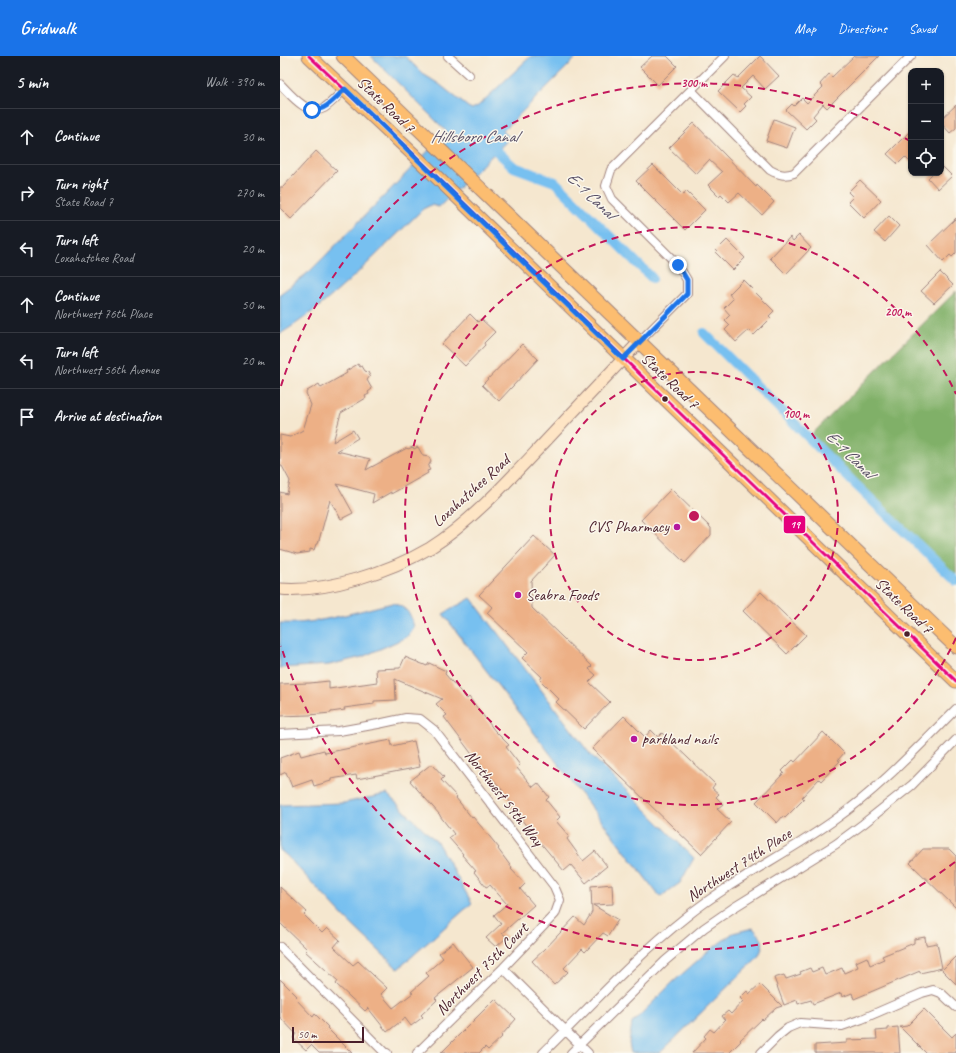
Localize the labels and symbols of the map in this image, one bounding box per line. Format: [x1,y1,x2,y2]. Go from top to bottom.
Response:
street label: State Road 7 [353,73,420,138]
text: 300 m [681,75,708,91]
route start [303,101,321,119]
water label: Hillsboro Canal [431,126,524,147]
water label: E-1 Canal [562,167,624,227]
route end [669,256,687,274]
text: 200 m [885,304,912,320]
street label: State Road 7 [637,349,704,414]
unlabelled marker [660,394,670,404]
text: 100 m [783,406,810,422]
water label: E-1 Canal [822,426,883,487]
street label: Loxahatchee Road [428,449,516,531]
centre of rings [687,509,701,523]
line badge: 19 [783,515,806,534]
place label: CVS Pharmacy [588,517,671,537]
text: 19 [790,517,801,531]
marker: CVS Pharmacy [672,522,682,532]
street label: State Road 7 [871,574,938,639]
place label: Seabra Foods [526,585,600,605]
marker: Seabra Foods [513,590,523,600]
unlabelled marker [902,629,912,639]
place label: parkland nails [642,729,720,749]
marker: parkland nails [629,734,639,744]
street label: Northwest 59th Way [460,746,549,851]
street label: Northwest 74th Place [683,823,796,906]
street label: Northwest 75th Court [432,917,534,1019]
scale bar [292,1025,364,1044]

